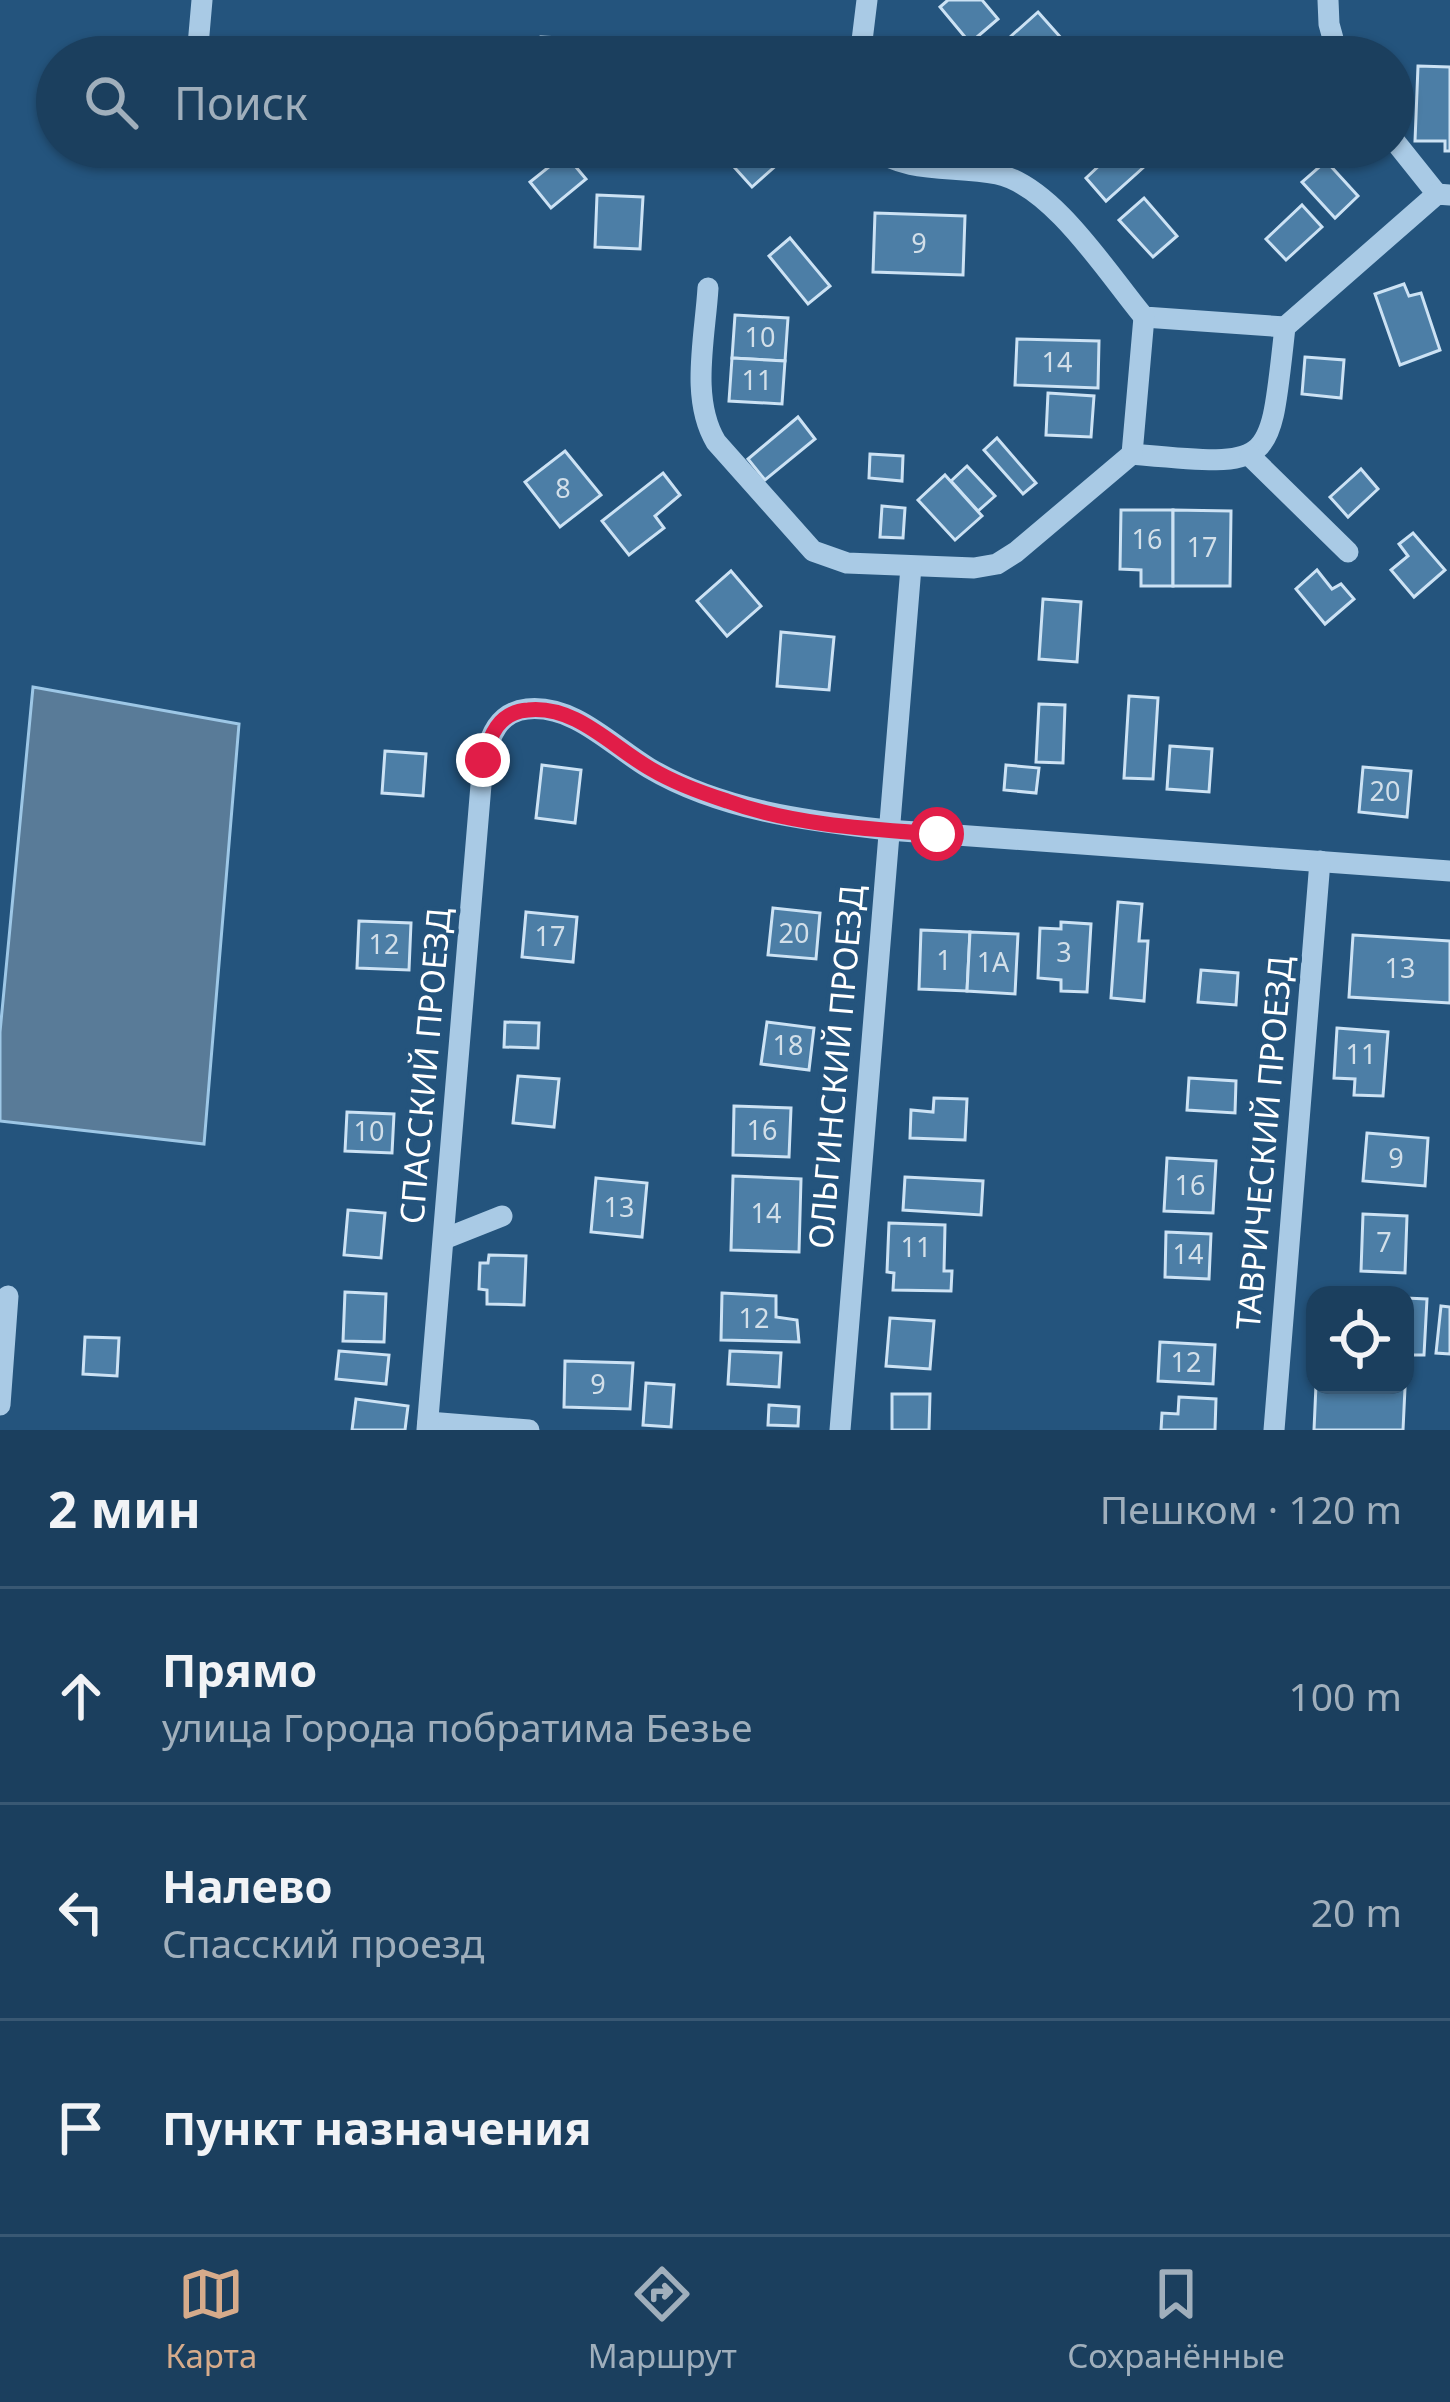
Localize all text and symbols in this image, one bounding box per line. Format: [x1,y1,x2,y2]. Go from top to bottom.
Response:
search box [36,36,1414,168]
icon: search [78,69,144,135]
text: Поиск [174,72,308,133]
house number: 9 [911,224,927,261]
house number: 10 [745,318,775,355]
house number: 14 [1042,343,1072,380]
house number: 11 [742,361,772,398]
house number: 8 [555,469,571,506]
house number: 16 [1132,520,1162,557]
house number: 17 [1187,528,1217,565]
route end [456,733,510,787]
house number: 20 [1370,772,1400,809]
route start [910,807,964,861]
street label: ОЛЬГИНСКИЙ ПРОЕЗД [797,883,874,1251]
street label: СПАССКИЙ ПРОЕЗД [388,906,461,1226]
house number: 20 [779,914,809,951]
house number: 17 [535,917,565,954]
house number: 12 [369,925,399,962]
house number: 3 [1056,933,1072,970]
house number: 1 [936,941,952,978]
house number: 1А [977,943,1010,980]
house number: 13 [1385,949,1415,986]
street label: ТАВРИЧЕСКИЙ ПРОЕЗД [1225,954,1302,1332]
house number: 18 [773,1026,803,1063]
house number: 11 [1346,1035,1376,1072]
house number: 16 [747,1111,777,1148]
house number: 10 [354,1112,384,1149]
house number: 9 [1388,1139,1404,1176]
house number: 16 [1175,1166,1205,1203]
house number: 13 [604,1188,634,1225]
house number: 14 [751,1194,781,1231]
house number: 7 [1376,1223,1392,1260]
house number: 11 [901,1228,931,1265]
house number: 14 [1173,1235,1203,1272]
map controls [1306,1286,1414,1394]
button: locate [1306,1286,1414,1394]
house number: 12 [739,1299,769,1336]
house number: 12 [1171,1343,1201,1380]
house number: 9 [590,1365,606,1402]
text: 2 мин [48,1473,201,1543]
text: Пешком · 120 m [1100,1482,1402,1535]
text: Прямо [162,1639,317,1700]
icon: ahead [48,1663,114,1729]
text: 100 m [1288,1669,1402,1722]
text: улица Города побратима Безье [162,1700,753,1753]
text: Налево [162,1855,333,1916]
icon: left [48,1879,114,1945]
text: 20 m [1311,1885,1402,1938]
text: Спасский проезд [162,1916,484,1969]
icon: arrive [48,2095,114,2161]
text: Пункт назначения [162,2097,592,2158]
tab: Карта [165,2261,257,2378]
tab: Маршрут [588,2261,737,2378]
tab: Сохранённые [1067,2261,1285,2378]

